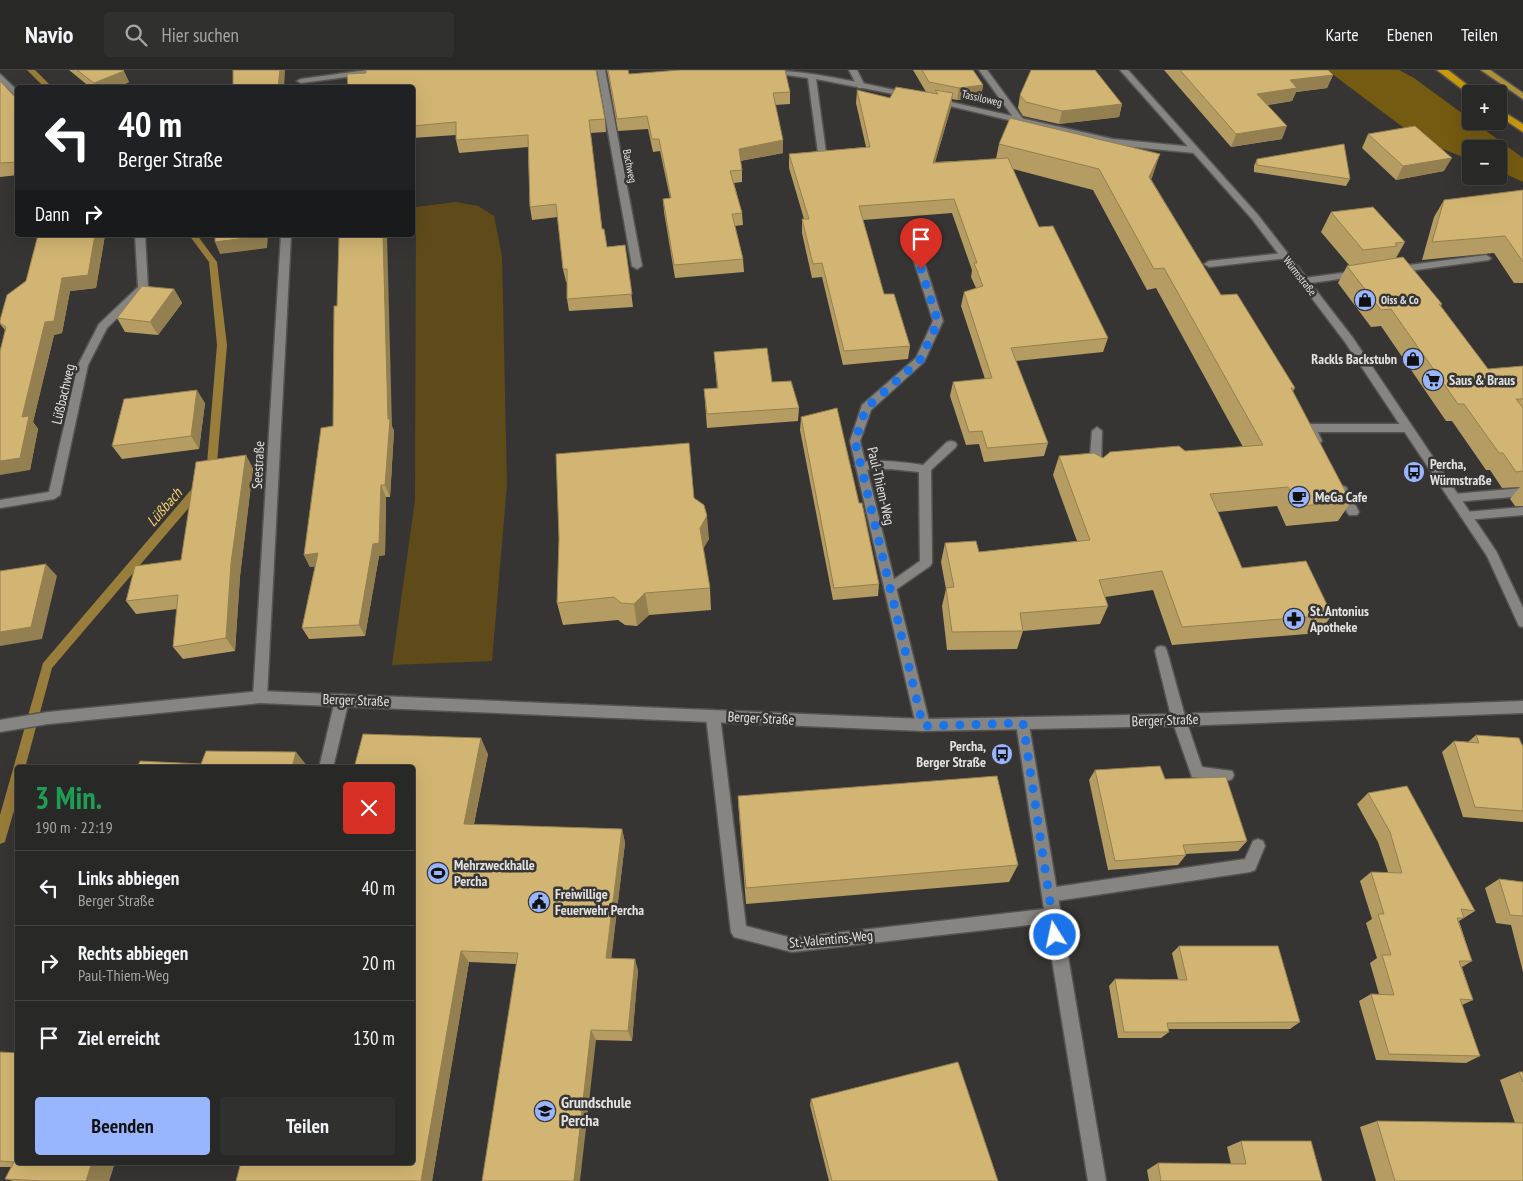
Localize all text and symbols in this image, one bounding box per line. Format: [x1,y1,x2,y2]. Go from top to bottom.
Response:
search box [104,12,454,57]
text: Navio [25,19,74,50]
icon: search [122,21,150,49]
text: Hier suchen [162,23,239,47]
text: Karte [1325,23,1359,46]
text: Ebenen [1387,23,1433,46]
text: Teilen [1461,23,1498,46]
map controls [1462,85,1507,185]
button: + [1462,85,1507,130]
street label: Tassiloweg [960,87,1004,109]
text: 40 m [118,101,182,147]
icon: left [35,105,100,170]
button: − [1462,140,1507,185]
text: Berger Straße [118,145,223,173]
street label: Bachweg [620,148,640,184]
icon: right [79,200,107,228]
text: Dann [35,202,69,226]
pin [900,218,942,269]
icon: arrive [907,225,935,253]
street label: Würmstraße [1280,254,1320,299]
shop icon: Oiss & Co [1353,288,1377,312]
place label: Oiss & Co [1381,293,1419,307]
shop icon: Rackls Backstubn [1401,347,1425,371]
place label: Rackls Backstubn [1311,350,1397,368]
street label: Lüßbachweg [47,362,79,426]
supermarket icon: Saus & Braus [1421,368,1445,392]
place label: Saus & Braus [1449,371,1515,389]
street label: Seestraße [248,440,268,489]
street label: Paul-Thiem-Weg [863,445,899,527]
place label: Percha, Würmstraße [1429,455,1492,489]
bus stop icon: Percha, Würmstraße [1402,460,1426,484]
water label: Lüßbach [142,483,187,530]
cafe icon: MeGa Cafe [1287,485,1311,509]
place label: MeGa Cafe [1315,488,1368,506]
place label: St. Antonius Apotheke [1309,602,1369,636]
pharmacy icon: St. Antonius Apotheke [1282,607,1306,631]
street label: Berger Straße [322,690,390,710]
street label: Berger Straße [727,707,795,729]
street label: Berger Straße [1131,710,1199,730]
place label: Percha, Berger Straße [916,737,986,771]
bus stop icon: Percha, Berger Straße [990,742,1014,766]
text: 3 Min. [35,778,102,817]
button: close [343,782,395,834]
text: 190 m · 22:19 [35,817,113,837]
place label: Mehrzweckhalle Percha [454,856,535,890]
sports icon: Mehrzweckhalle Percha [426,861,450,885]
text: Links abbiegen [78,866,179,890]
icon: left [35,874,63,902]
text: 40 m [362,876,395,900]
place label: Freiwillige Feuerwehr Percha [555,885,644,919]
text: Berger Straße [78,890,154,910]
public building icon: Freiwillige Feuerwehr Percha [527,890,551,914]
position arrow [1028,908,1080,960]
street label: St.-Valentins-Weg [788,926,874,952]
text: Rechts abbiegen [78,941,188,965]
icon: right [35,949,63,977]
text: 20 m [362,951,395,975]
text: Paul-Thiem-Weg [78,965,169,985]
icon: arrive [35,1024,63,1052]
text: Ziel erreicht [78,1026,160,1050]
text: 130 m [353,1026,395,1050]
place label: Grundschule Percha [561,1092,632,1130]
button: Beenden [35,1097,210,1155]
button: Teilen [220,1097,395,1155]
school or university icon: Grundschule Percha [533,1099,557,1123]

